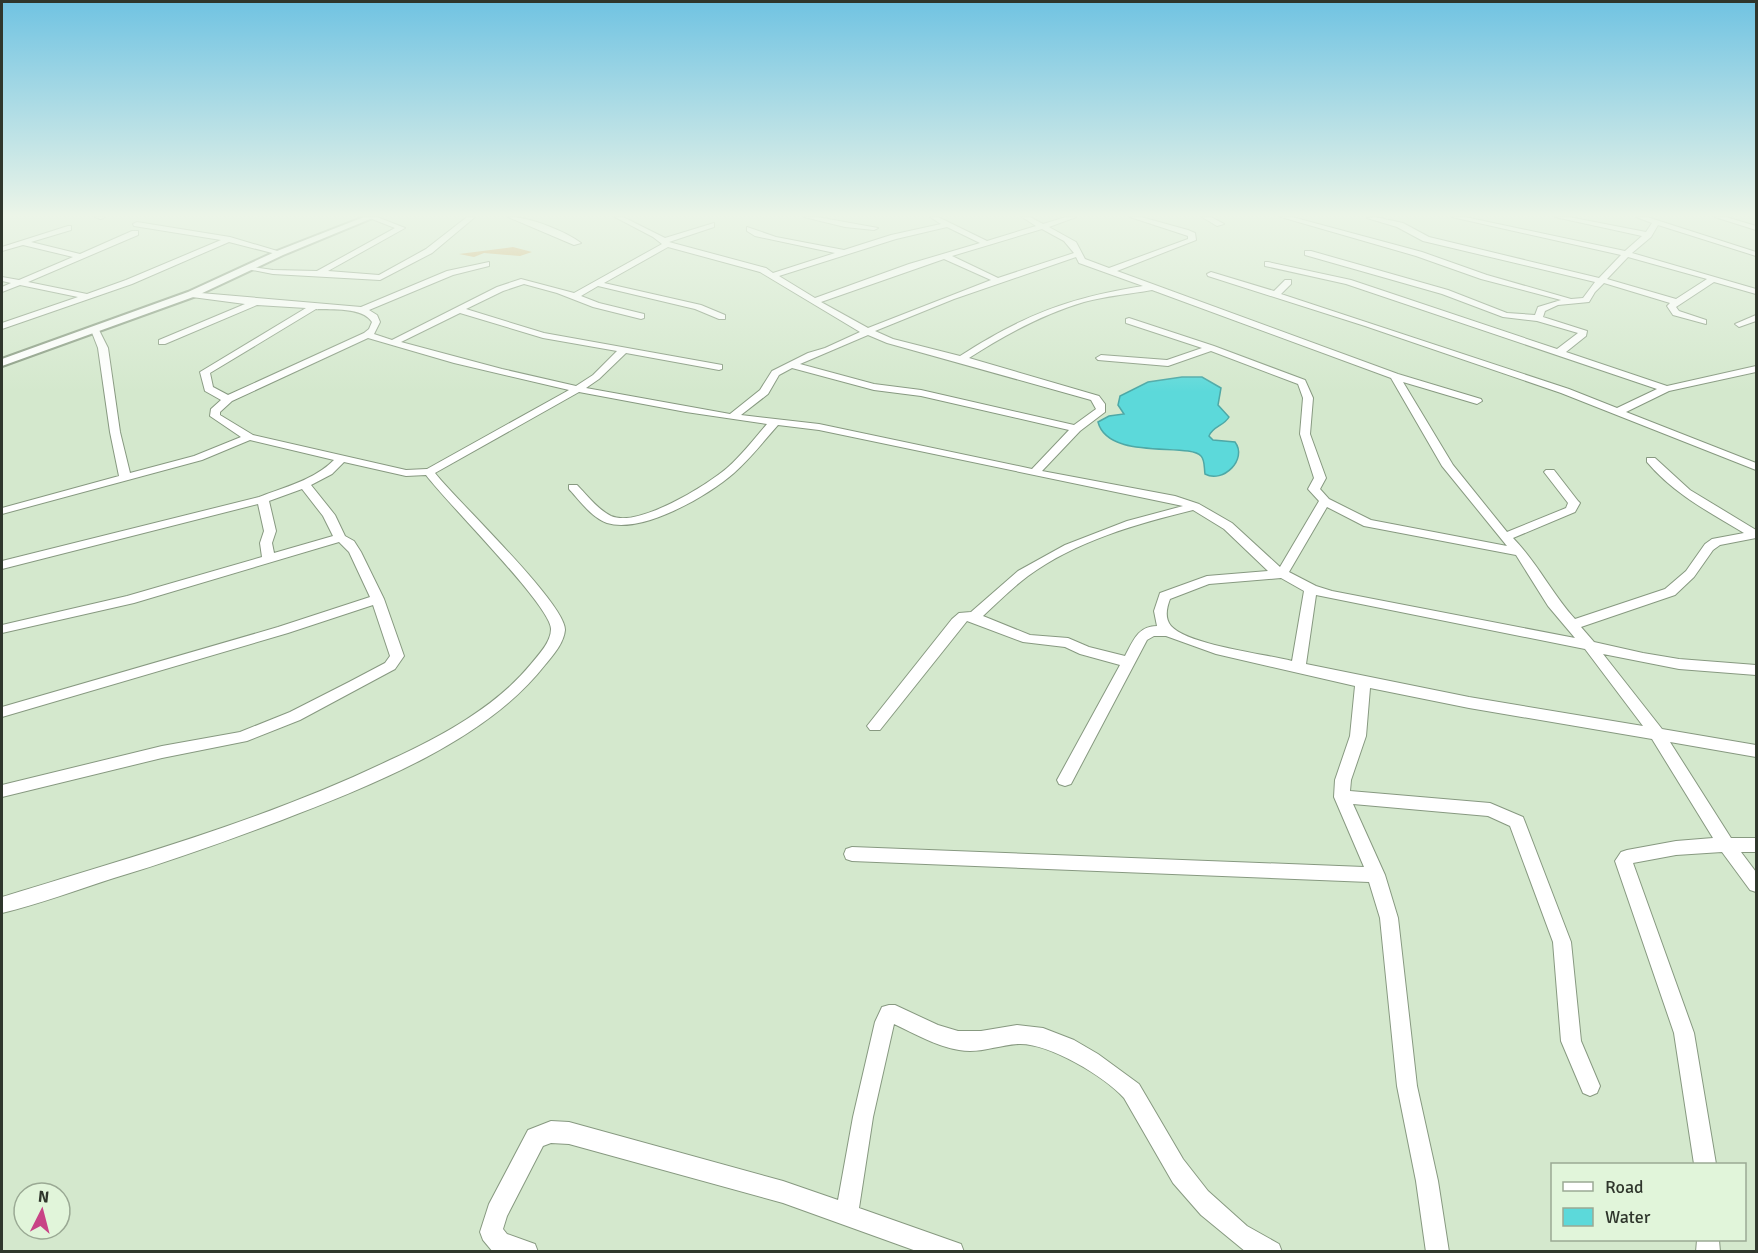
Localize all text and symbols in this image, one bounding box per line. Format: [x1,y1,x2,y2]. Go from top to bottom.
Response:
legend [1551,1163,1746,1241]
text: Road [1605,1176,1644,1198]
north arrow [12,1181,72,1241]
text: N [37,1187,50,1208]
text: Water [1605,1206,1651,1228]

